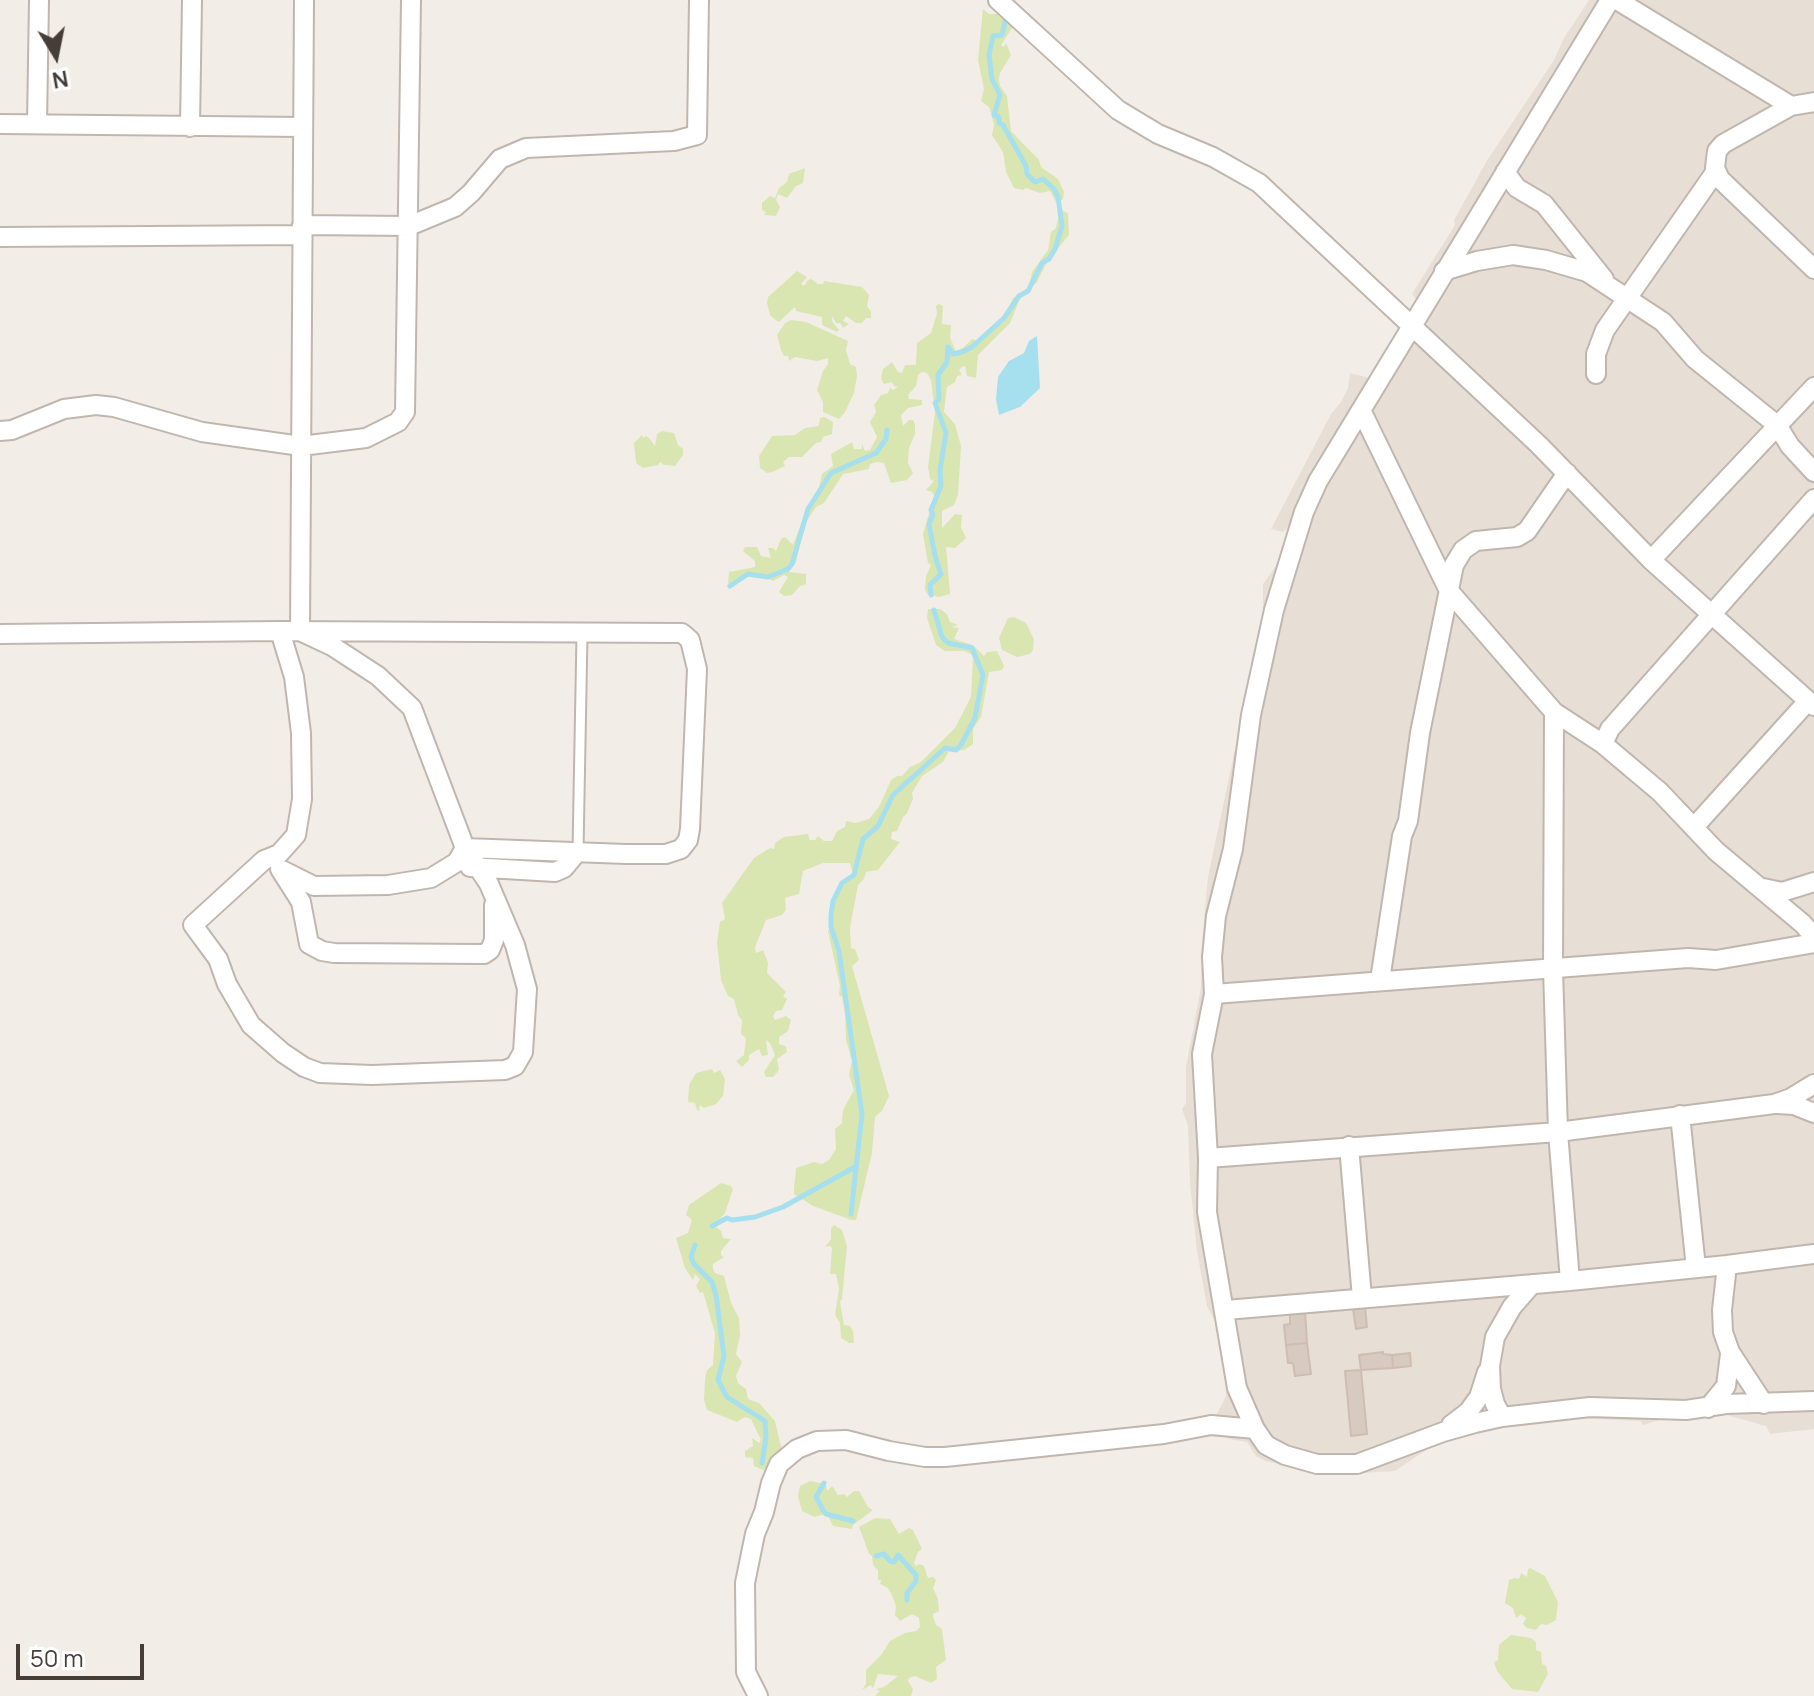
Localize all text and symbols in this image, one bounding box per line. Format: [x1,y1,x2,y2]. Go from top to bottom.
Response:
north arrow [16,16,96,96]
text: N [50,63,71,96]
scale bar [20,1628,148,1678]
text: 50 m [30,1641,84,1674]

